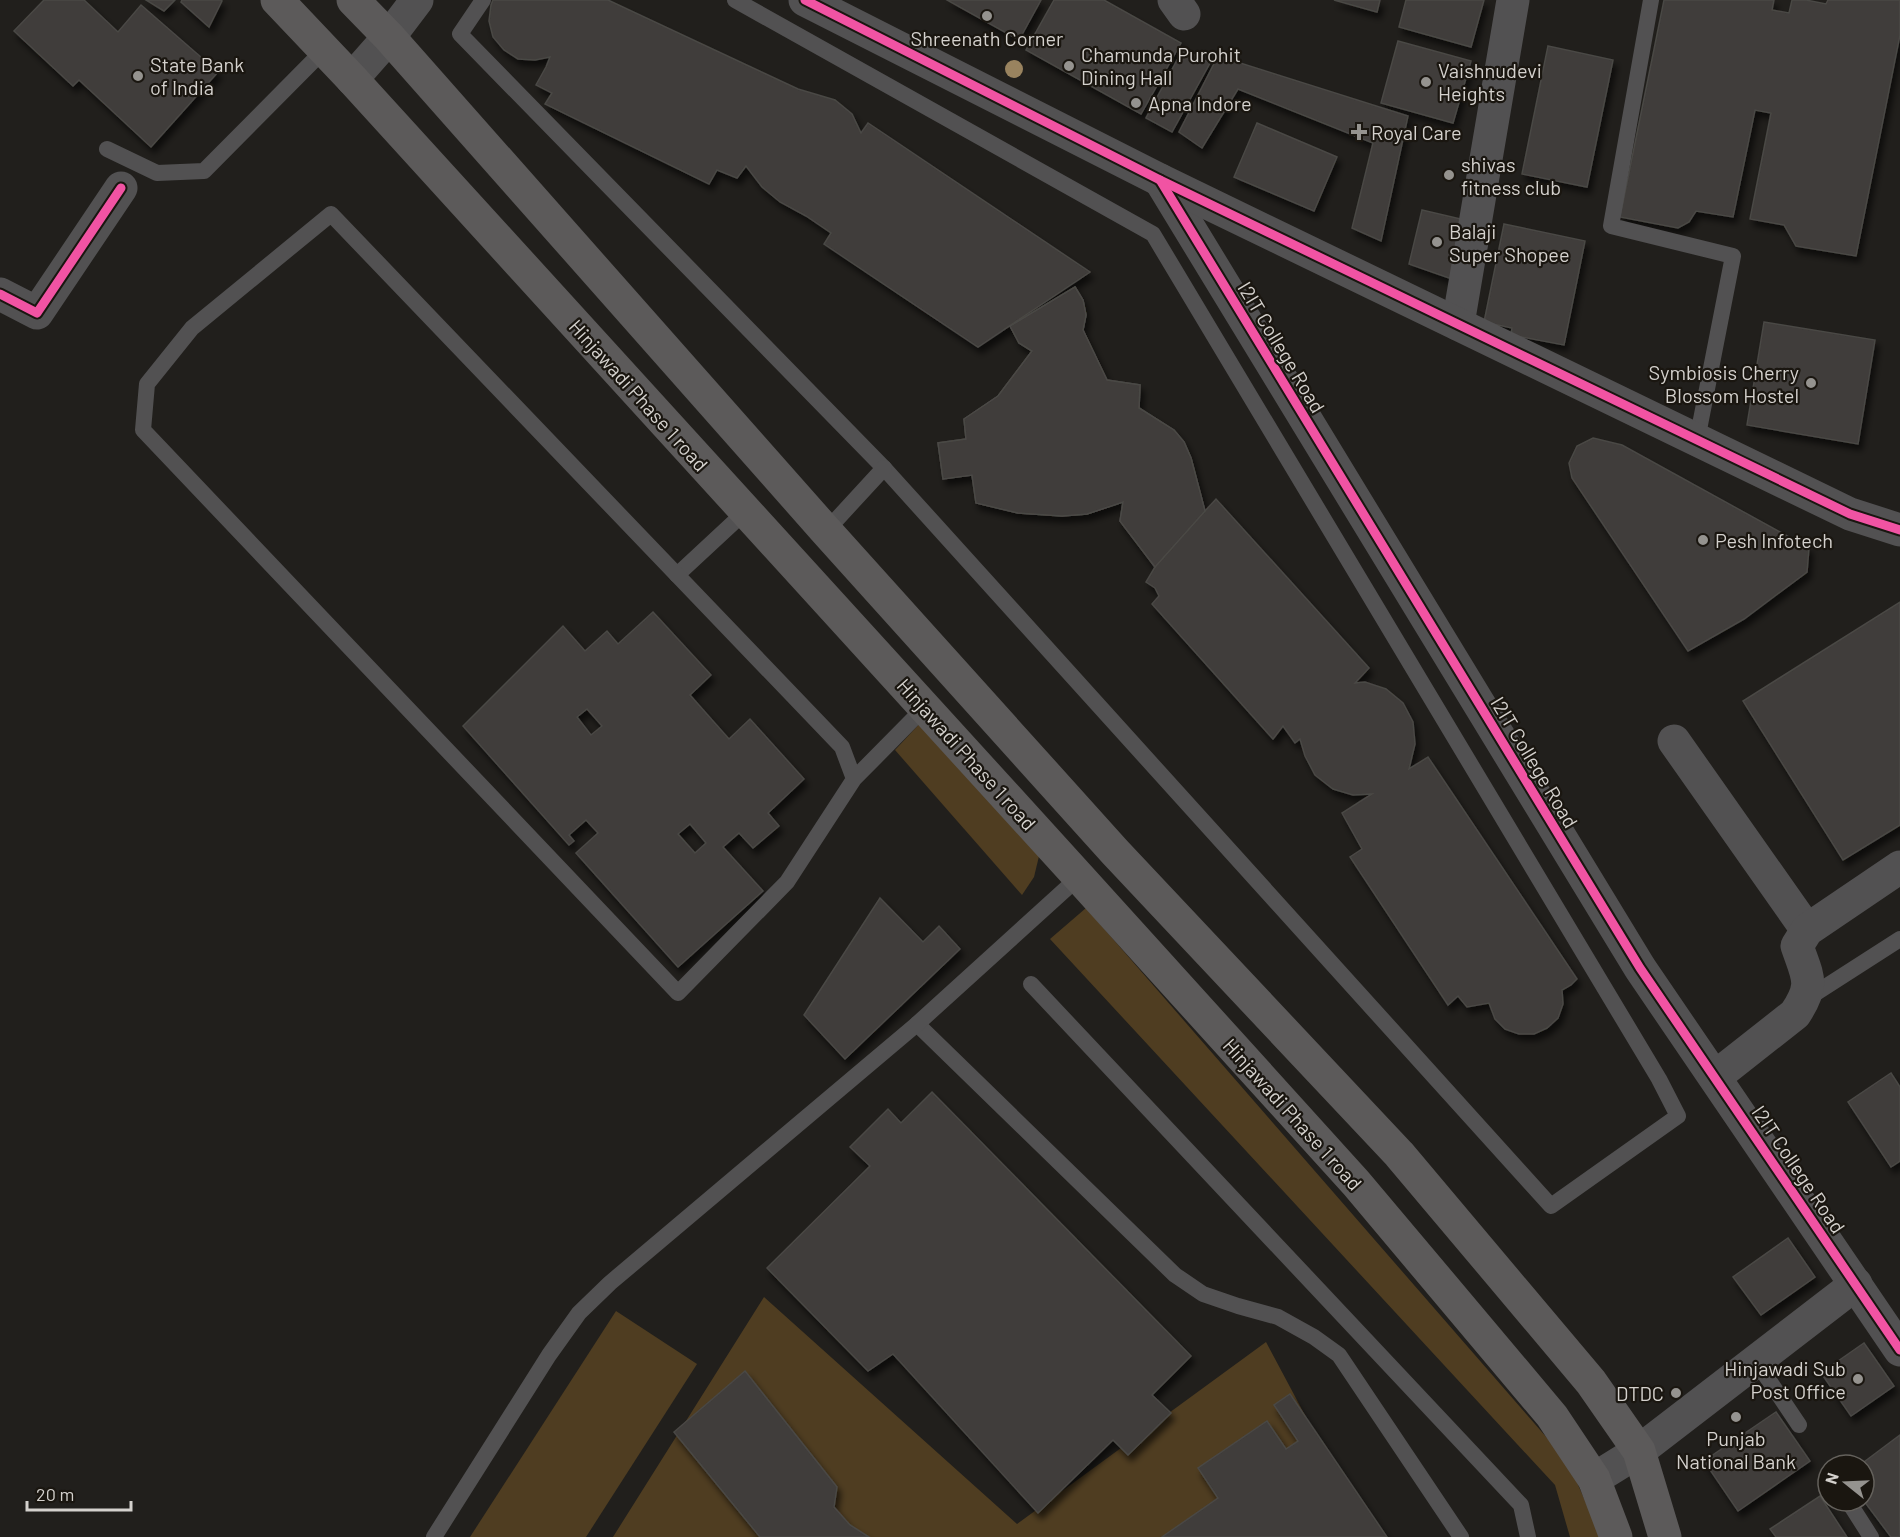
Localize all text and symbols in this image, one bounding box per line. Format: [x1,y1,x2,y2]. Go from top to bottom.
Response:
marker: Shreenath Corner [980,9,994,23]
place label: Shreenath Corner [911,26,1063,50]
place label: Chamunda Purohit Dining Hall [1081,42,1241,89]
place label: State Bank of India [150,52,244,99]
place label: Vaishnudevi Heights [1438,58,1542,105]
marker: Chamunda Purohit Dining Hall [1062,59,1076,73]
marker: State Bank of India [131,69,145,83]
marker: Vaishnudevi Heights [1419,75,1433,89]
place label: Apna Indore [1148,91,1252,115]
marker: Apna Indore [1129,96,1143,110]
place label: Royal Care [1371,120,1462,144]
marker: Royal Care [1352,125,1366,139]
place label: shivas fitness club [1461,152,1561,199]
marker: shivas fitness club [1442,168,1456,182]
place label: Balaji Super Shopee [1449,219,1570,266]
marker: Balaji Super Shopee [1430,235,1444,249]
street label: I2IT College Road [1233,277,1331,417]
street label: Hinjawadi Phase 1 road [565,314,713,476]
place label: Symbiosis Cherry Blossom Hostel [1649,360,1799,407]
marker: Symbiosis Cherry Blossom Hostel [1804,376,1818,390]
place label: Pesh Infotech [1715,528,1833,552]
marker: Pesh Infotech [1696,533,1710,547]
street label: Hinjawadi Phase 1 road [893,673,1041,835]
street label: I2IT College Road [1486,692,1584,832]
street label: Hinjawadi Phase 1 road [1219,1033,1367,1195]
street label: I2IT College Road [1747,1101,1851,1237]
place label: Hinjawadi Sub Post Office [1724,1356,1846,1403]
marker: Hinjawadi Sub Post Office [1851,1372,1865,1386]
place label: DTDC [1616,1381,1664,1405]
marker: DTDC [1669,1386,1683,1400]
marker: Punjab National Bank [1729,1410,1743,1424]
place label: Punjab National Bank [1676,1426,1796,1473]
north arrow [1816,1453,1876,1513]
text: N [1821,1470,1842,1486]
scale bar [27,1474,130,1512]
text: 20 m [36,1483,74,1505]

